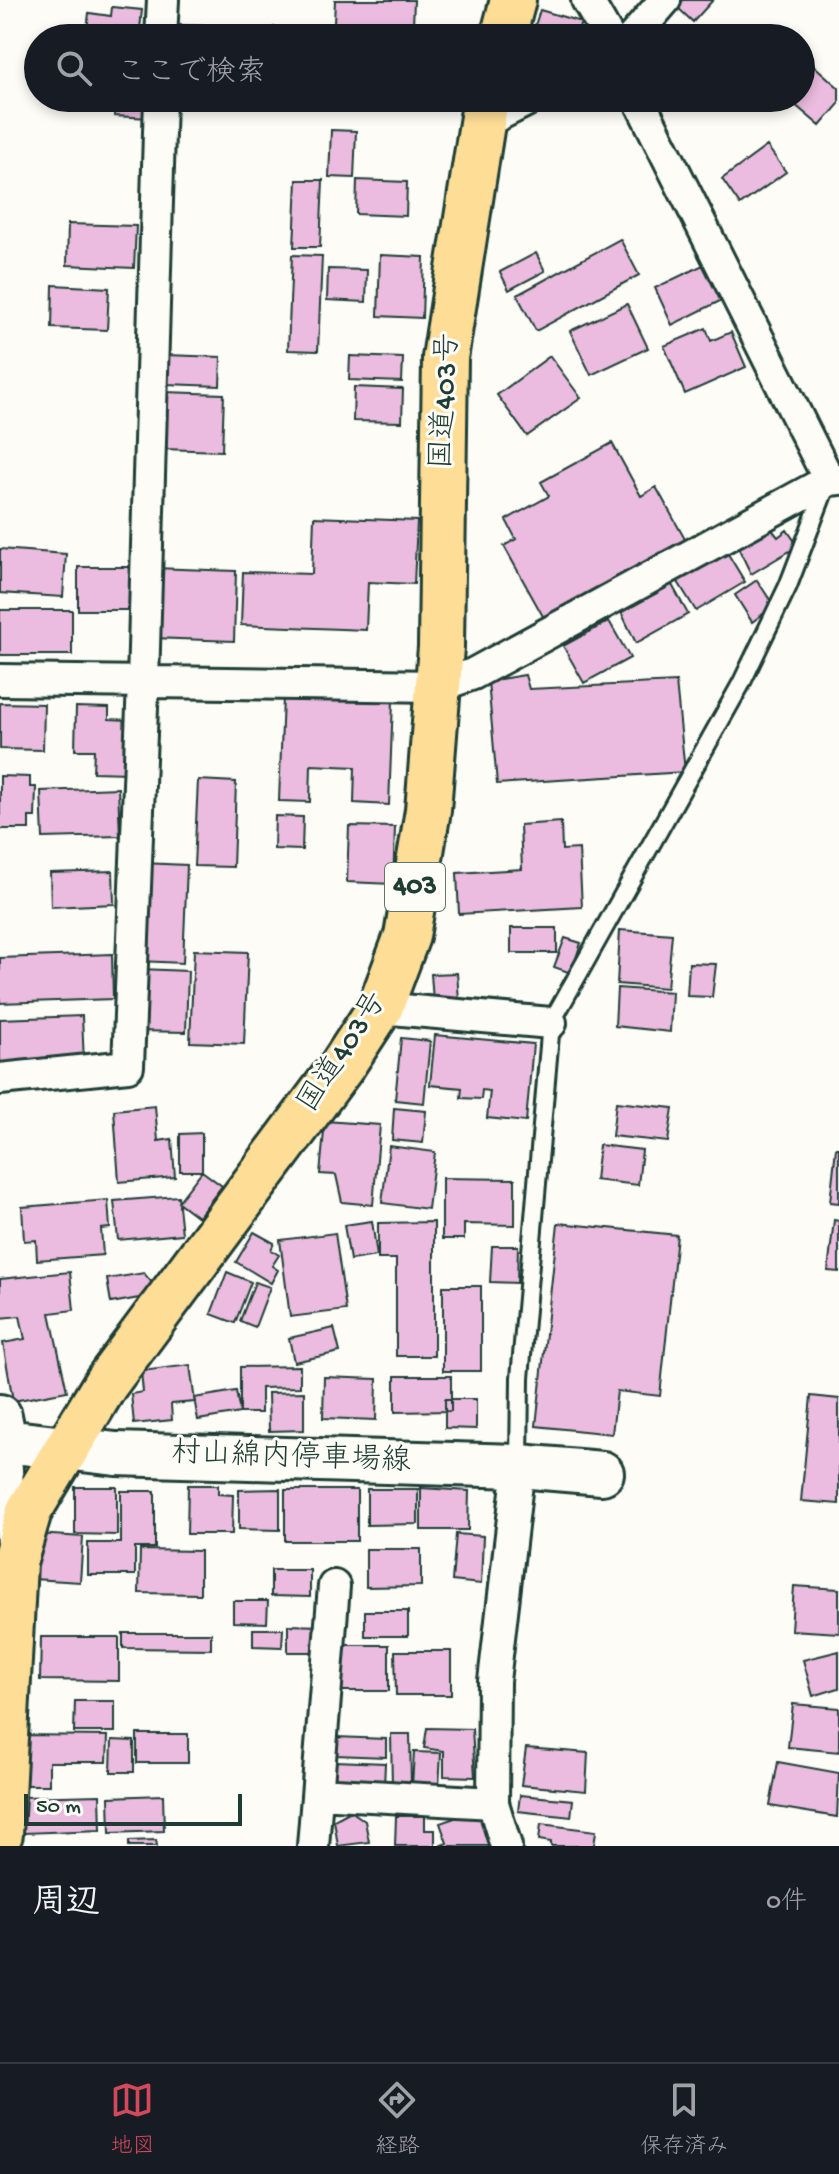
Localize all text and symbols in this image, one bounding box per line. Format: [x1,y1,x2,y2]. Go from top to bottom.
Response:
search box [24,24,815,112]
icon: search [52,46,96,90]
text: ここで検索 [116,57,266,92]
street label: 国道403号 [425,332,468,470]
road number: 403 [385,863,445,911]
street label: 国道403号 [291,986,396,1120]
street label: 村山綿内停車場線 [170,1435,412,1481]
scale bar [24,1790,242,1826]
text: 50 m [36,1795,81,1821]
text: 周辺 [32,1885,100,1925]
text: 0件 [766,1888,807,1919]
tab: 地図 [110,2078,155,2161]
tab: 経路 [375,2078,420,2161]
tab: 保存済み [640,2078,729,2161]

